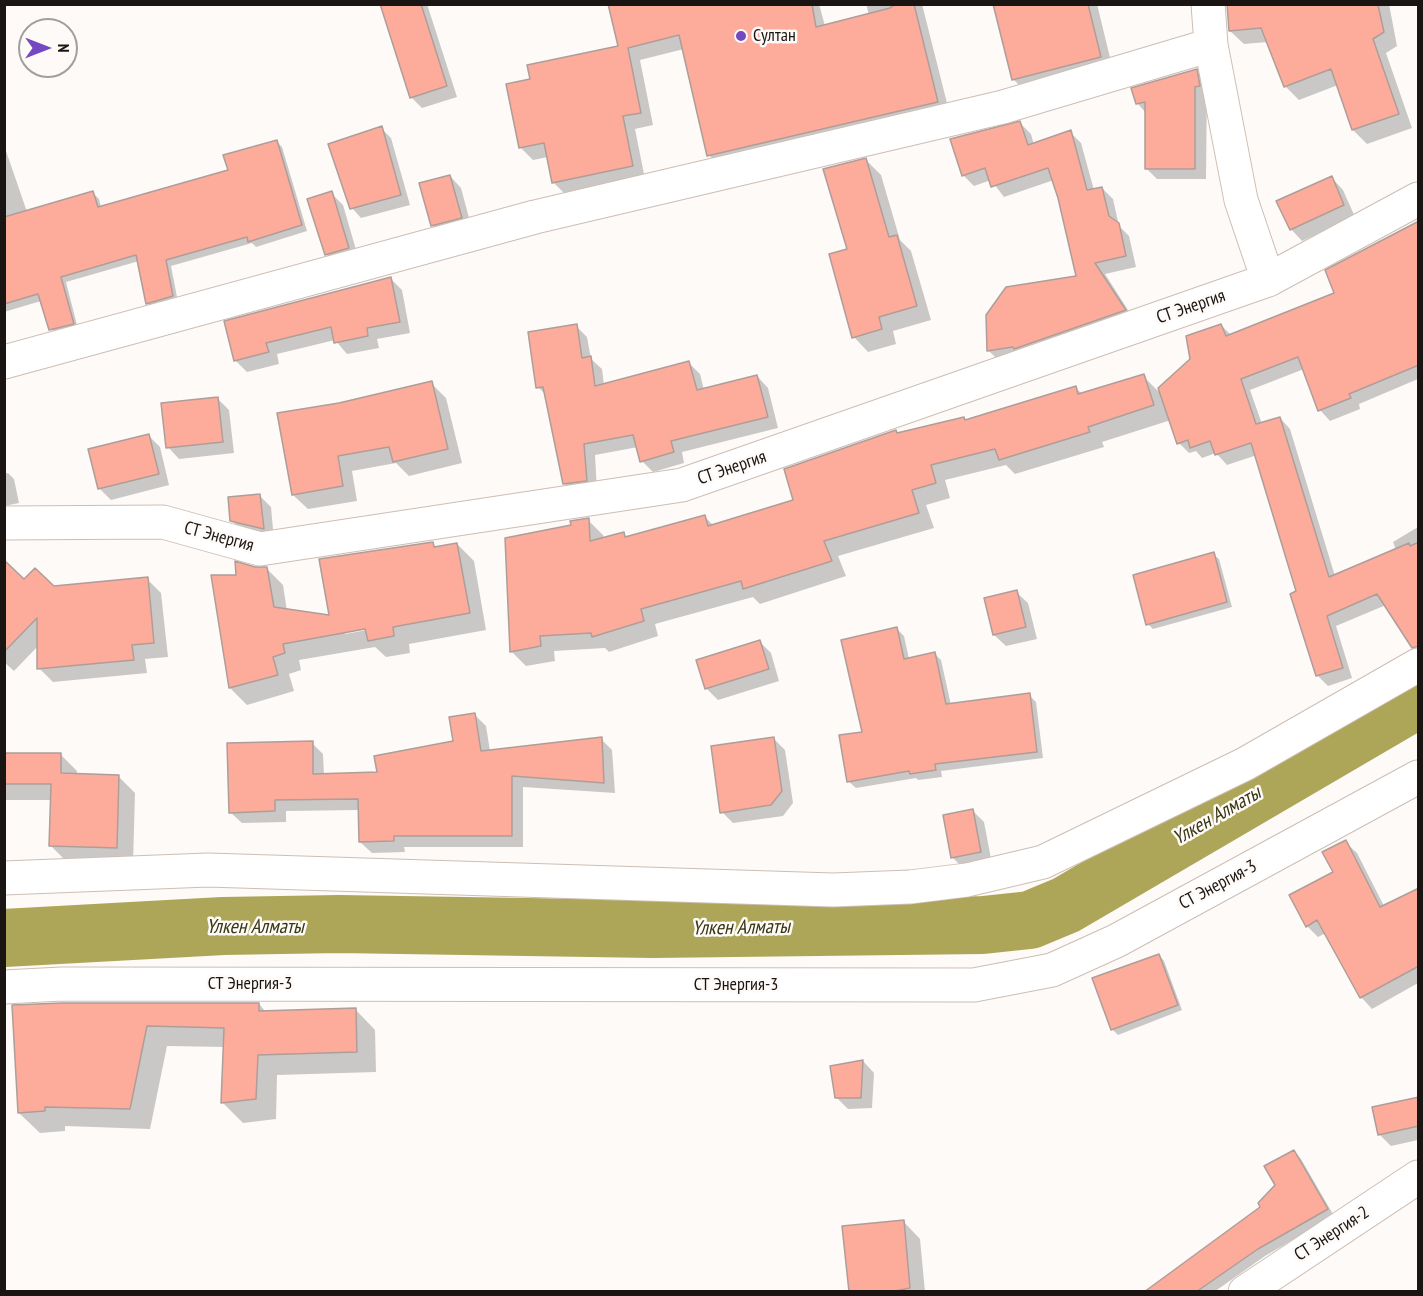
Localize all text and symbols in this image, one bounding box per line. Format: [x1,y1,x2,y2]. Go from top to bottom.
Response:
north arrow [18,18,78,78]
place label: Султан [753,25,796,47]
marker: Султан [734,29,748,43]
text: N [54,44,74,52]
street label: СТ Энергия [1154,285,1228,329]
street label: СТ Энергия [695,446,769,490]
street label: СТ Энергия [182,517,256,557]
water label: Үлкен Алматы [1169,781,1265,851]
street label: СТ Энергия-3 [1176,856,1260,914]
water label: Үлкен Алматы [206,915,304,939]
water label: Үлкен Алматы [692,915,790,941]
street label: СТ Энергия-3 [208,973,292,995]
street label: СТ Энергия-3 [694,974,778,996]
street label: СТ Энергия-2 [1291,1202,1373,1266]

